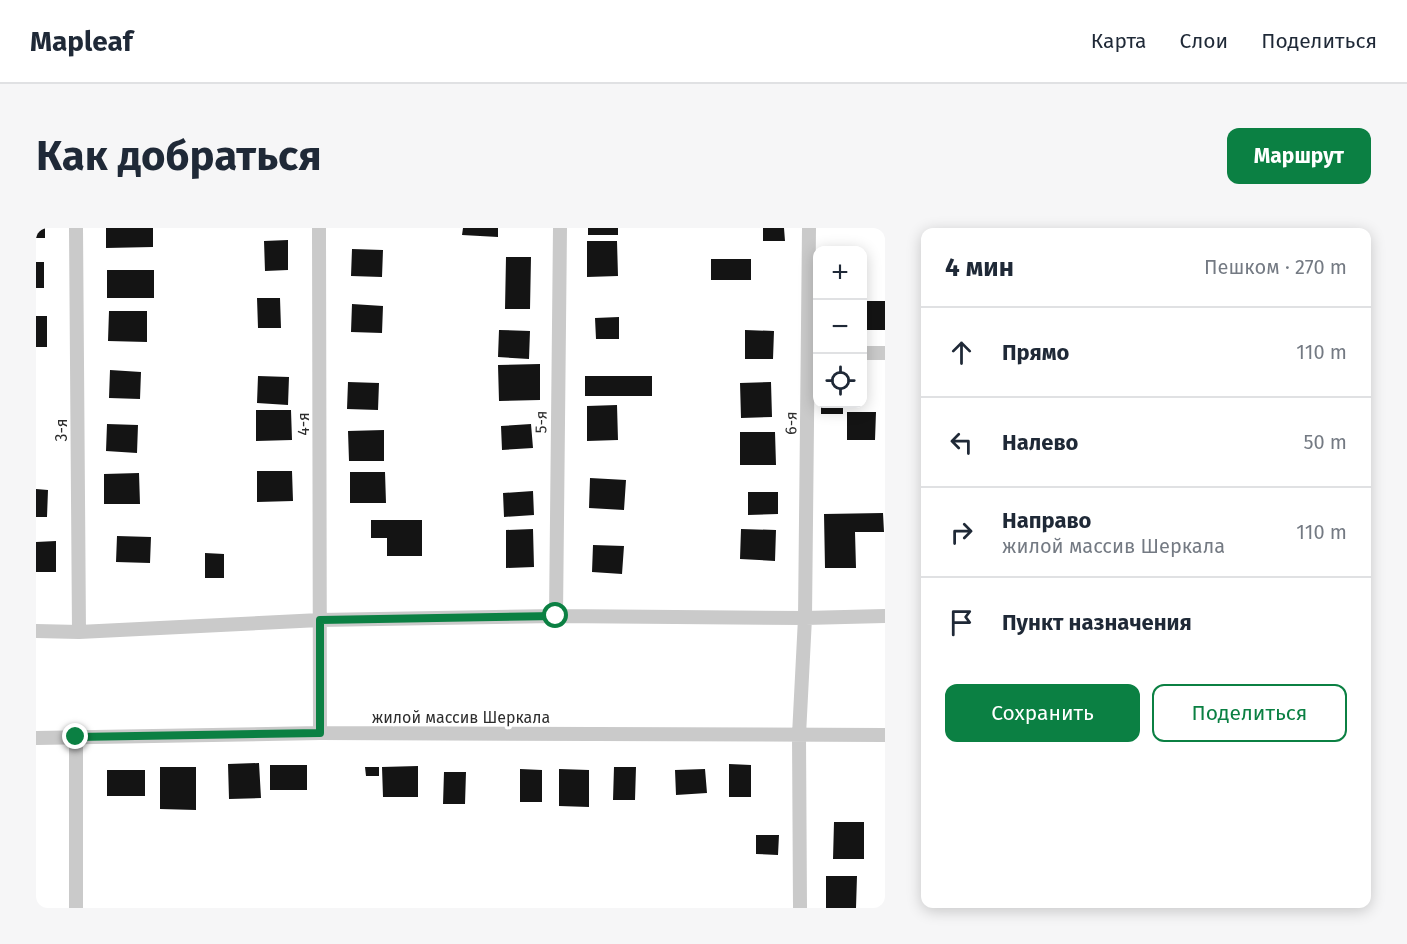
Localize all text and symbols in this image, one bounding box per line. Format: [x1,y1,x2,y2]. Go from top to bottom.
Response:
text: Mapleaf [30,25,133,58]
text: Карта [1091,28,1147,54]
text: Слои [1180,28,1228,54]
text: Поделиться [1261,28,1377,54]
button: Маршрут [1227,128,1371,184]
text: Как добраться [36,131,322,181]
map controls [813,246,867,408]
button: + [813,246,867,300]
text: 4 мин [945,252,1014,283]
text: Пешком · 270 m [1204,255,1347,279]
button: − [813,300,867,354]
icon: ahead [945,336,978,369]
text: Прямо [1002,339,1069,366]
text: 110 m [1296,340,1347,364]
button: locate [813,354,867,408]
street label: 5-я [531,410,551,434]
street label: 6-я [781,411,801,435]
street label: 4-я [294,412,313,436]
street label: 3-я [52,418,71,442]
icon: left [945,426,978,459]
text: Налево [1002,429,1078,456]
text: 50 m [1303,430,1347,454]
text: Направо [1002,507,1091,534]
icon: right [945,516,978,549]
text: 110 m [1296,520,1347,544]
text: жилой массив Шеркала [1002,534,1225,558]
route start [542,602,568,628]
icon: arrive [945,606,978,639]
text: Пункт назначения [1002,609,1192,636]
button: Сохранить [945,684,1140,742]
button: Поделиться [1152,684,1347,742]
street label: жилой массив Шеркала [372,708,550,727]
route end [62,723,88,749]

